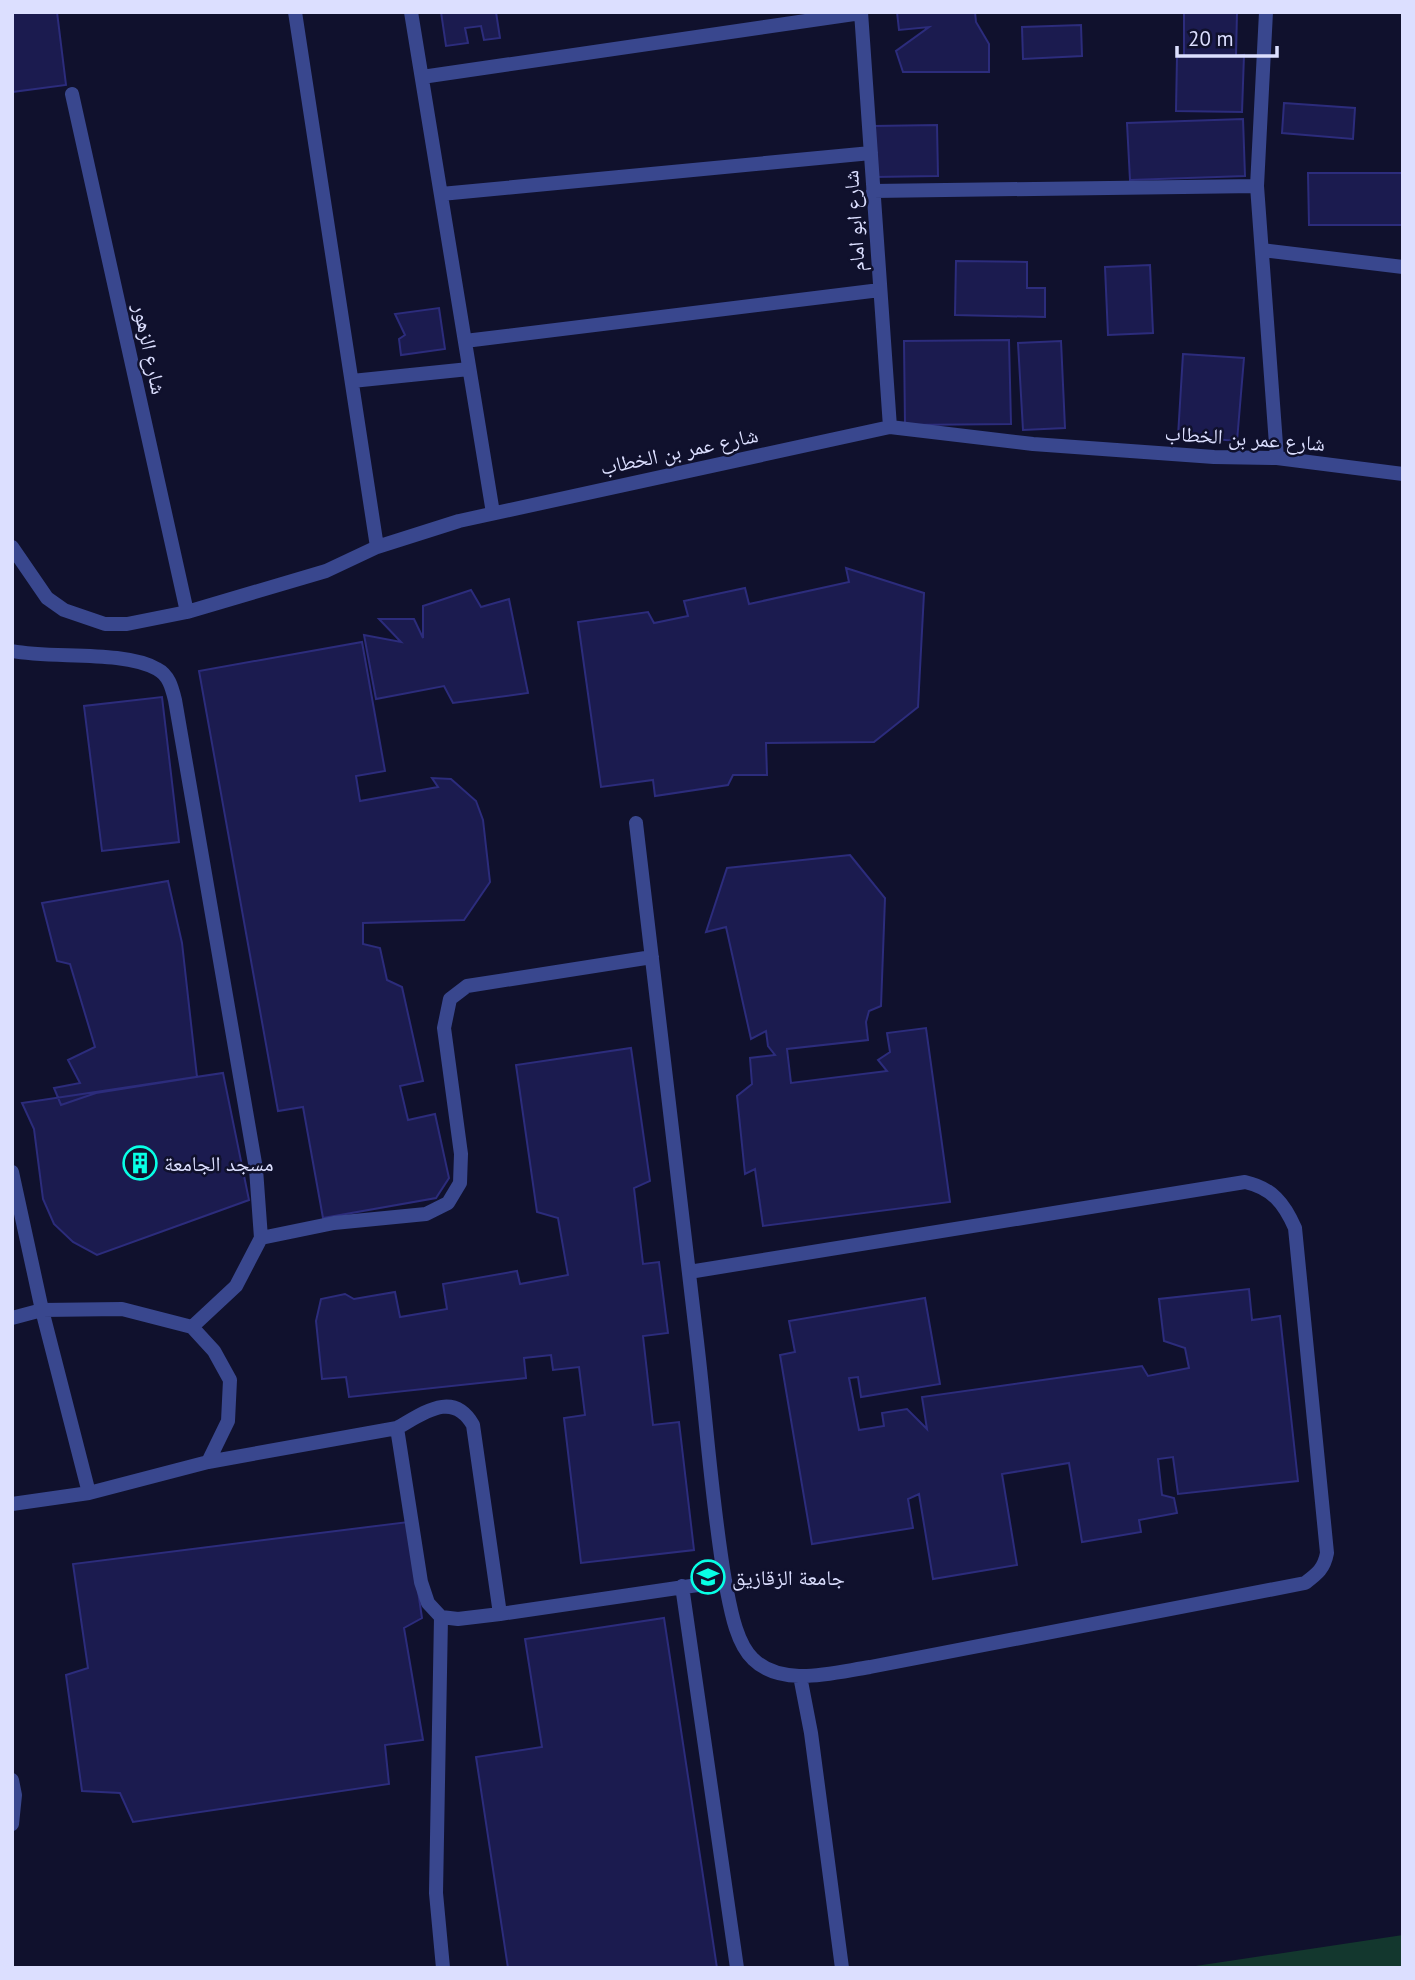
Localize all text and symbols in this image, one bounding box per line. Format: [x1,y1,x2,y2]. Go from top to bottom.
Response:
scale bar [1177,14,1277,58]
text: 20 m [1188,25,1234,52]
street label: شارع ابو امام [837,169,872,273]
street label: شارع الزهور [127,300,173,397]
street label: شارع عمر بن الخطاب [1164,419,1326,457]
street label: شارع عمر بن الخطاب [598,421,760,481]
building icon: مسجد الجامعة [121,1144,159,1182]
place label: مسجد الجامعة [164,1150,274,1177]
school or university icon: جامعة الزقازيق [689,1558,727,1596]
place label: جامعة الزقازيق [732,1564,845,1591]

